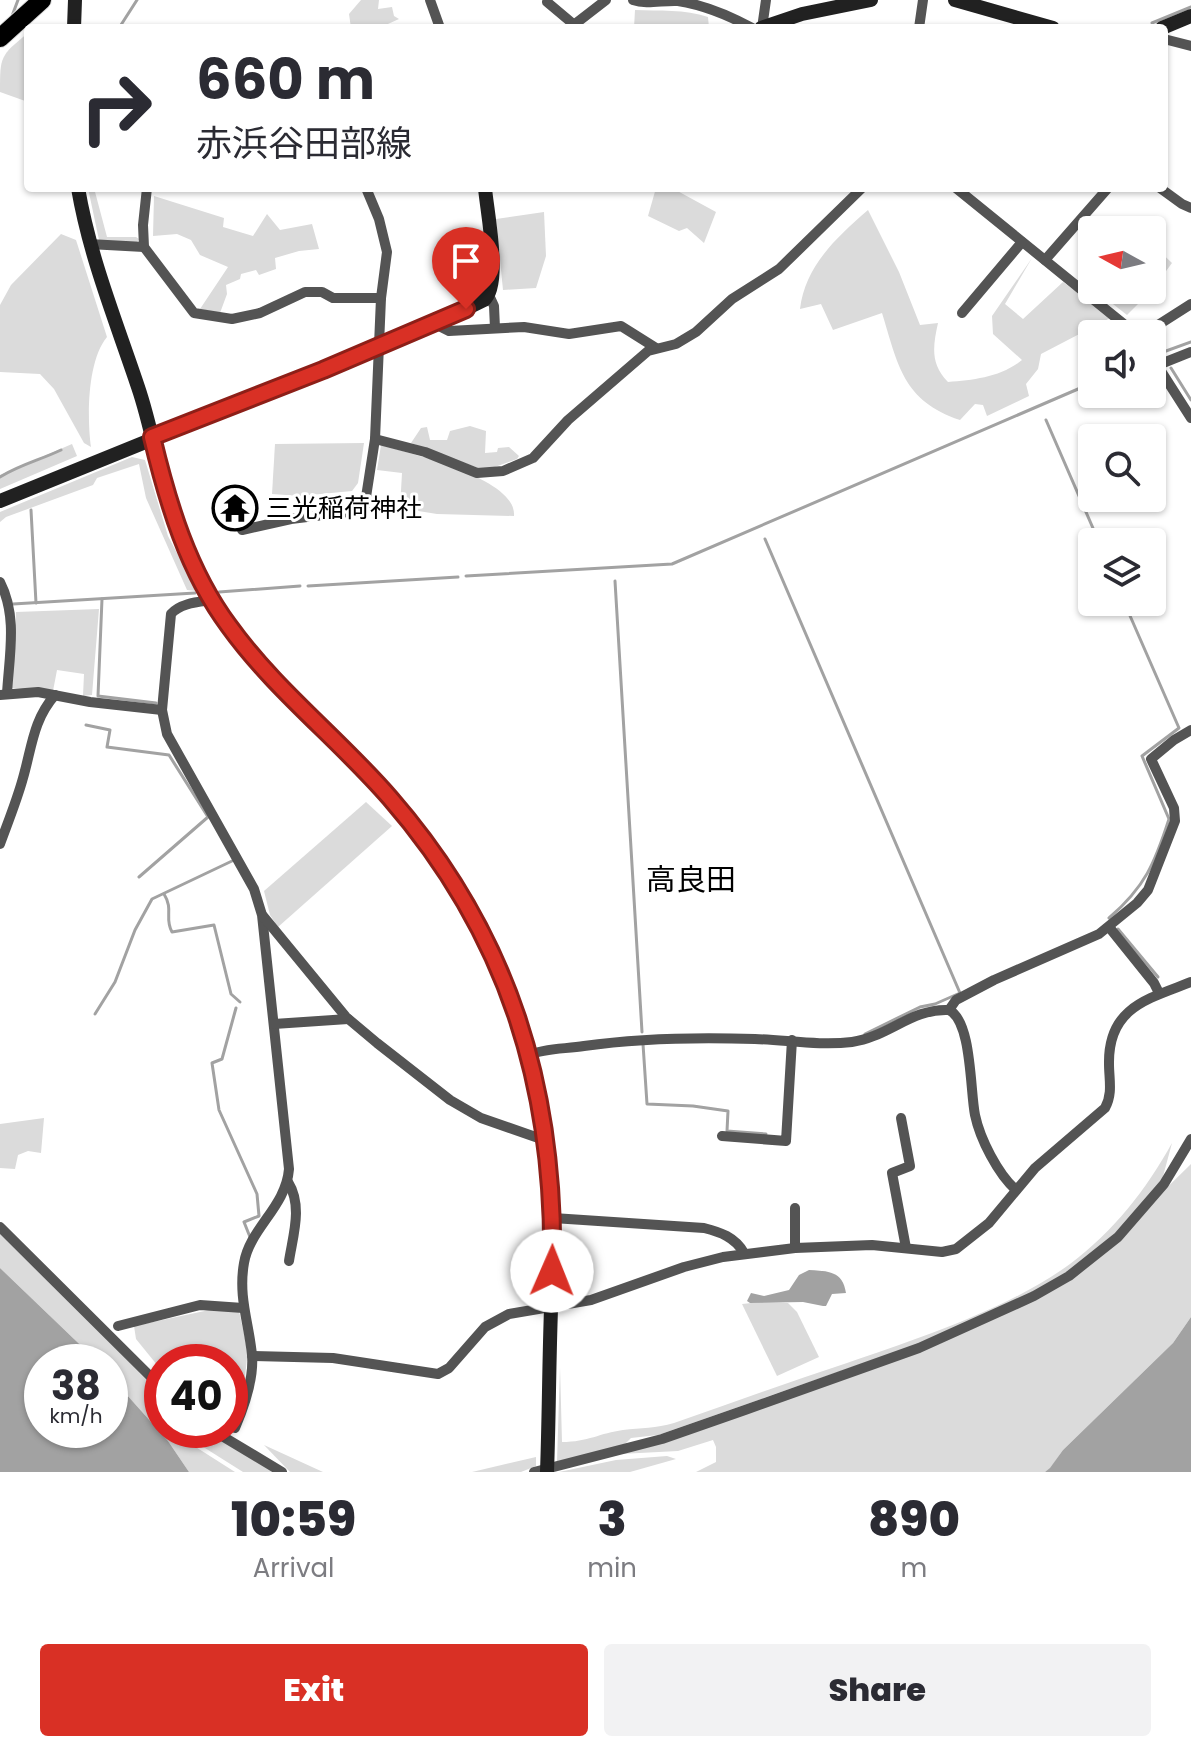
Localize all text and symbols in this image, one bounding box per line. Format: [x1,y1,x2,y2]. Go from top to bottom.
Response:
text: 660 m [196,40,375,119]
icon: right [64,56,168,160]
text: 赤浜谷田部線 [196,118,412,169]
north arrow [1078,216,1166,304]
map controls [1078,216,1166,616]
pin [432,227,500,309]
icon: arrive [444,239,488,283]
button: sound [1078,320,1166,408]
button: search [1078,424,1166,512]
temple icon: 三光稲荷神社 [211,484,259,532]
place label: 三光稲荷神社 [266,490,422,526]
button: layers [1078,528,1166,616]
district label: 高良田 [646,858,736,901]
position arrow [510,1229,594,1313]
speed limit sign: 40 [144,1344,248,1448]
text: 38 [51,1358,101,1414]
text: km/h [49,1402,103,1430]
text: 10:59 [231,1486,356,1553]
text: 3 [597,1486,627,1553]
text: 890 [868,1486,960,1553]
text: Arrival [253,1550,335,1586]
text: min [587,1550,637,1586]
text: m [901,1550,927,1586]
button: Exit [40,1644,588,1736]
button: Share [604,1644,1151,1736]

